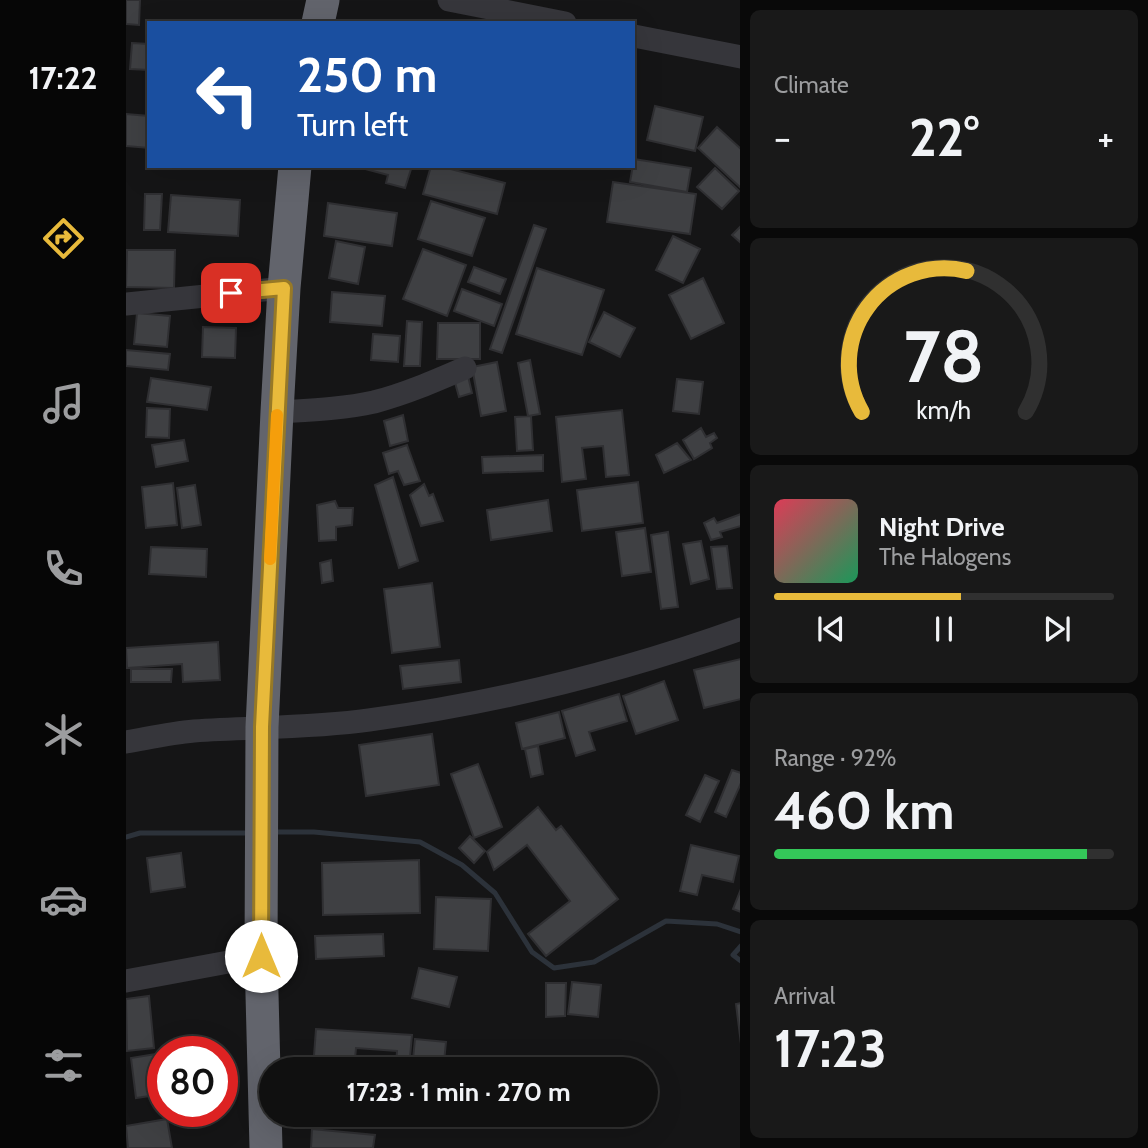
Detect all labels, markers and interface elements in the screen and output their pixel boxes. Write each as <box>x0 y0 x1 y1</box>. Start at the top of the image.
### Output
text: 250 m <box>297 45 437 104</box>
icon: left <box>182 49 273 140</box>
text: 17:22 <box>28 58 98 97</box>
text: Climate <box>774 71 849 99</box>
text: Turn left <box>297 105 408 144</box>
text: 22° <box>909 106 979 169</box>
text: − <box>774 114 791 161</box>
text: + <box>1097 114 1114 161</box>
icon: directions <box>39 214 88 263</box>
pin <box>201 263 261 323</box>
icon: arrive <box>212 274 250 312</box>
text: 78 <box>903 313 985 401</box>
icon: music <box>39 379 88 428</box>
text: km/h <box>917 395 971 425</box>
text: Night Drive <box>879 511 1005 543</box>
text: The Halogens <box>879 543 1011 571</box>
icon: phone <box>39 544 88 593</box>
icon: previous <box>812 610 850 648</box>
icon: pause <box>925 610 963 648</box>
icon: next <box>1038 610 1076 648</box>
icon: climate <box>39 710 88 759</box>
text: Range · 92% <box>774 744 897 772</box>
text: 460 km <box>774 779 954 842</box>
icon: car <box>39 875 88 924</box>
position arrow <box>224 919 298 993</box>
text: Arrival <box>774 982 835 1010</box>
text: 17:23 <box>774 1017 887 1080</box>
speed limit sign: 80 <box>147 1036 238 1127</box>
icon: filters <box>39 1041 88 1090</box>
text: 17:23 · 1 min · 270 m <box>346 1076 571 1108</box>

